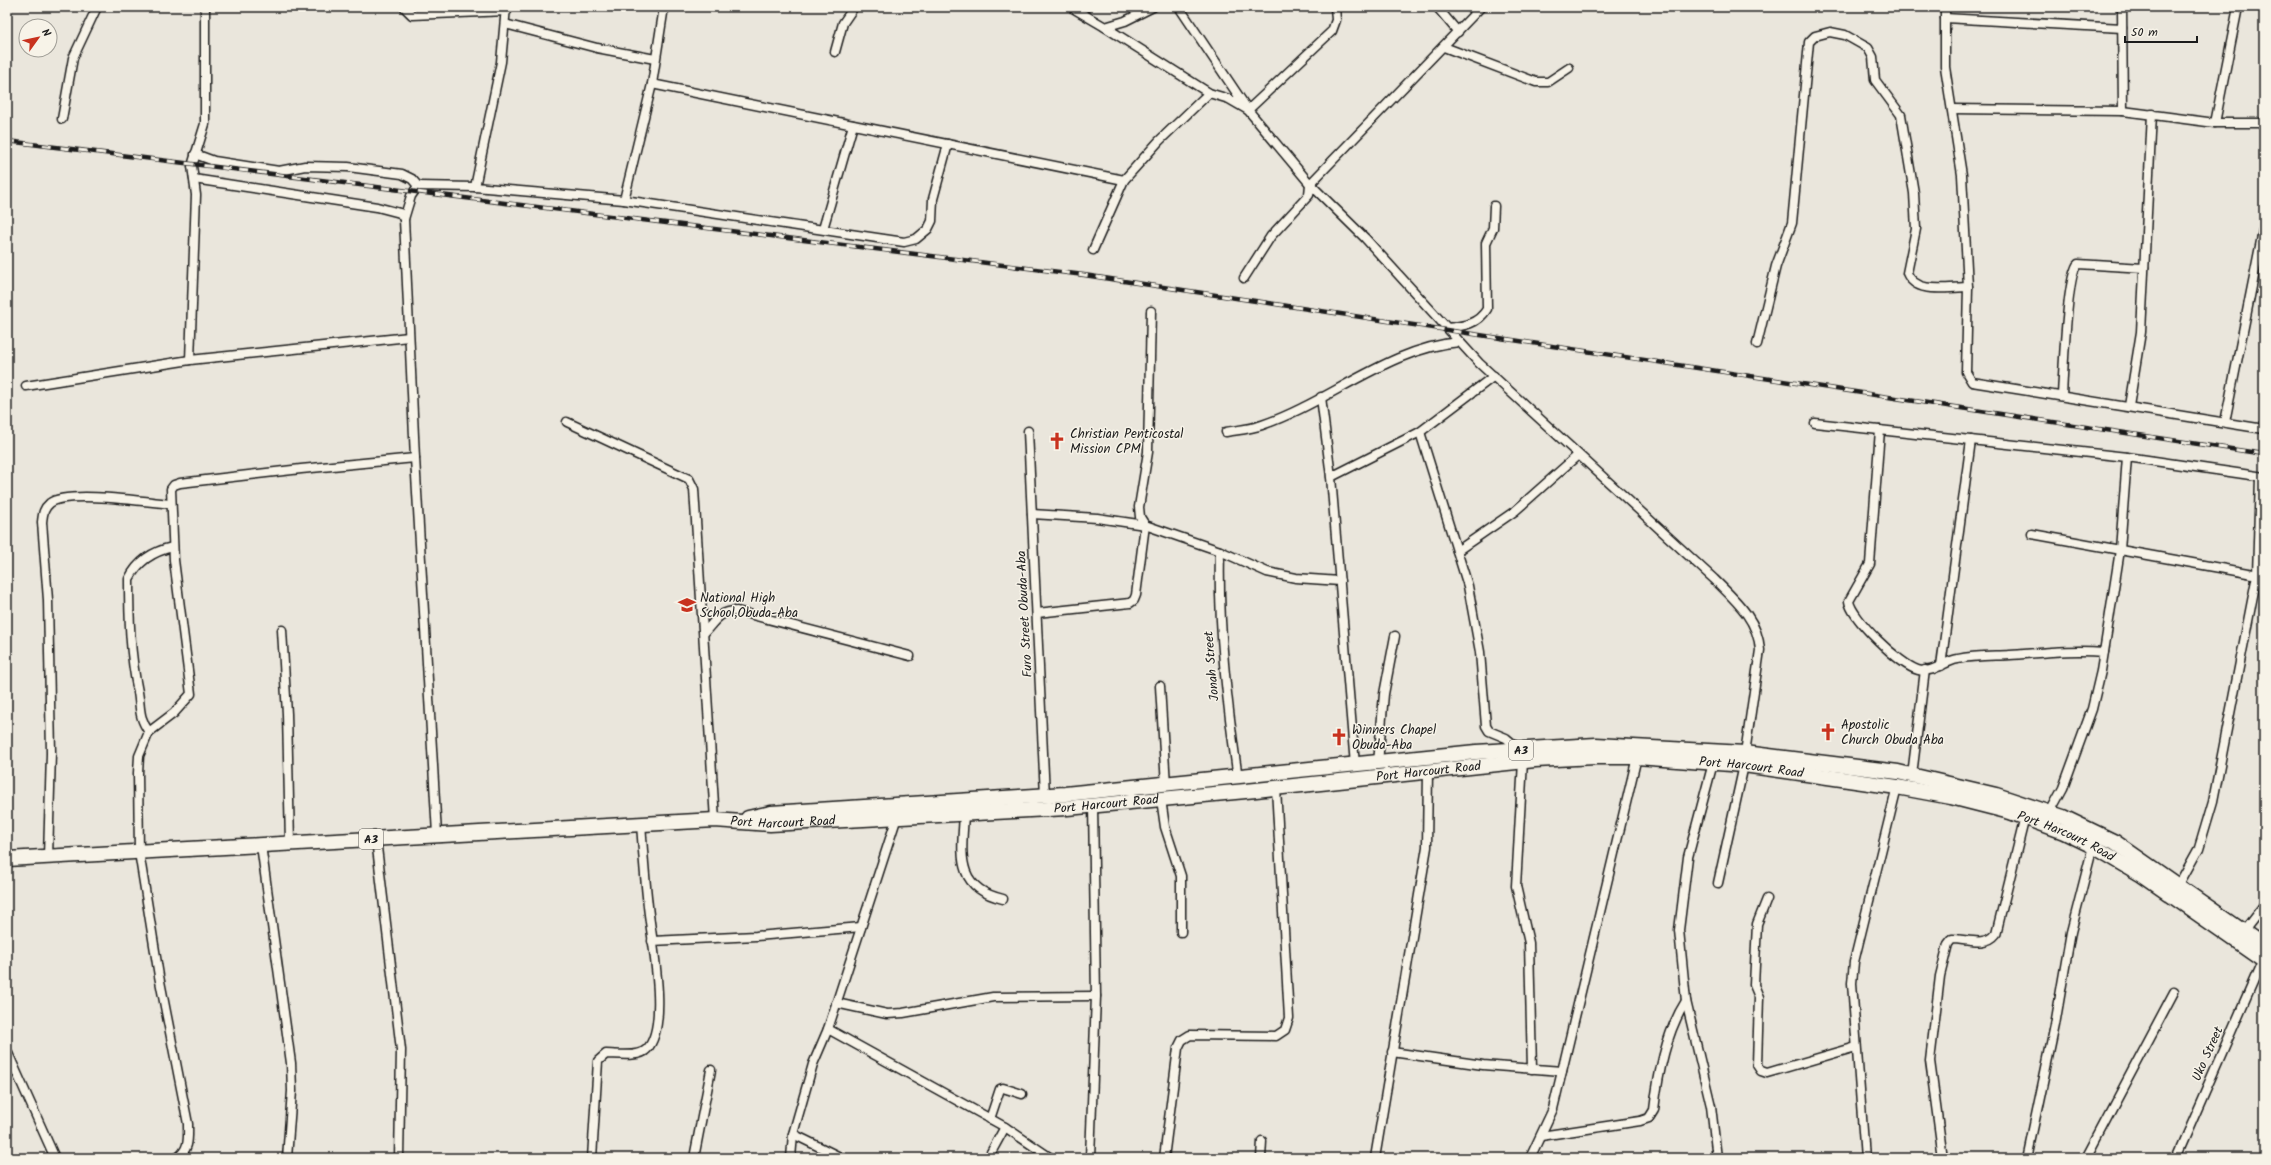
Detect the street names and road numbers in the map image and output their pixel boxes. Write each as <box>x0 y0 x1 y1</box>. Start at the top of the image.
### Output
street label: Furo Street Obuda-Aba <box>1011 550 1039 678</box>
street label: Jonah Street <box>1198 629 1226 702</box>
road number: A3 <box>1509 740 1533 760</box>
street label: Port Harcourt Road <box>1698 751 1806 784</box>
street label: Port Harcourt Road <box>1375 755 1482 788</box>
street label: Port Harcourt Road <box>1053 789 1160 819</box>
street label: Port Harcourt Road <box>2014 805 2119 868</box>
street label: Port Harcourt Road <box>729 810 836 835</box>
road number: A3 <box>359 829 383 849</box>
street label: Uko Street <box>2187 1022 2230 1085</box>

